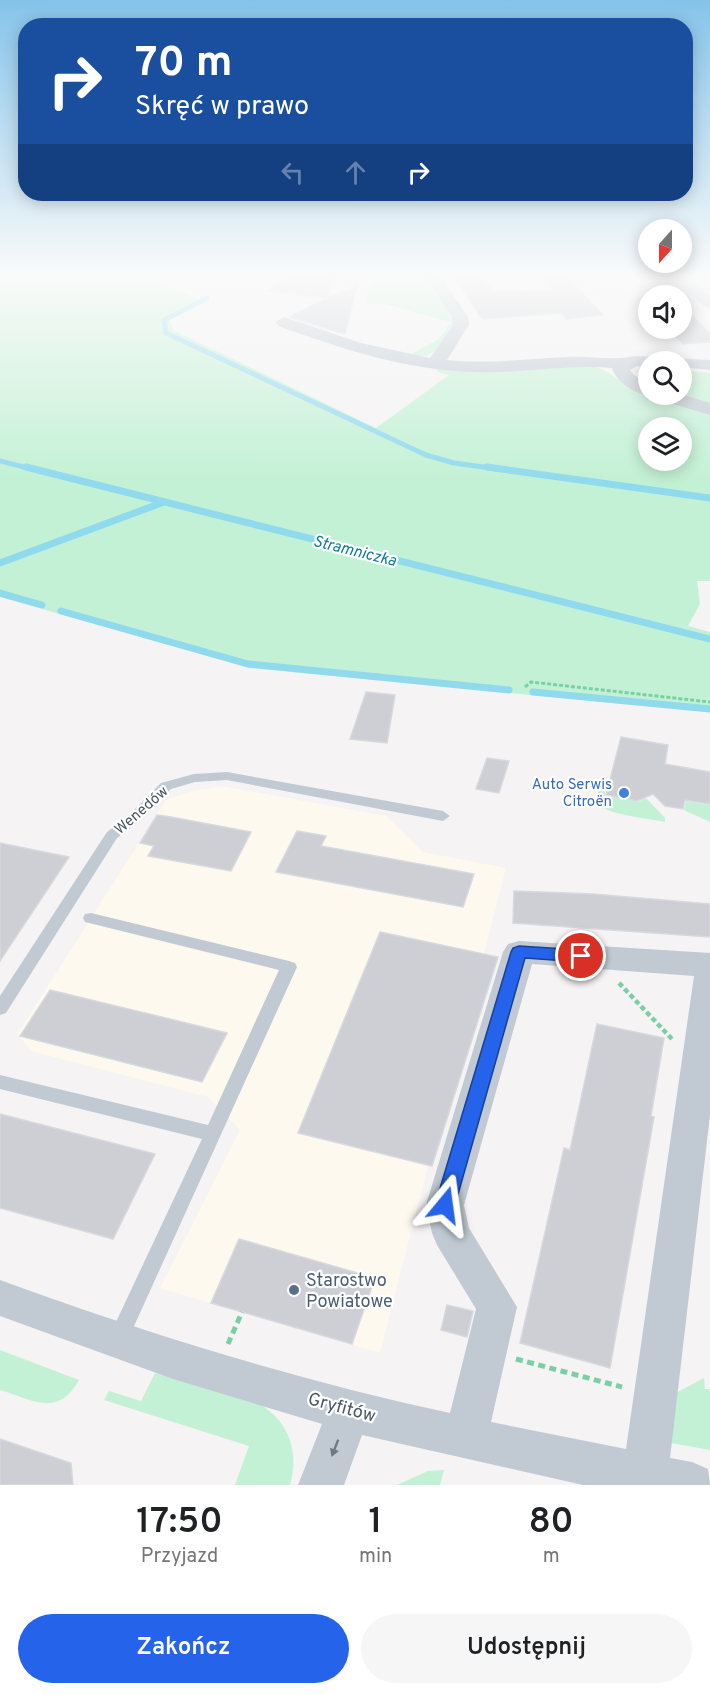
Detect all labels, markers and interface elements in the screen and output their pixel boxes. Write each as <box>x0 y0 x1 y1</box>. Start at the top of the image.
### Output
text: 70 m <box>135 38 233 91</box>
icon: right <box>36 42 114 120</box>
text: Skręć w prawo <box>135 90 309 124</box>
icon: left <box>276 156 309 189</box>
icon: ahead <box>339 156 372 189</box>
icon: right <box>402 156 435 189</box>
north arrow <box>638 219 692 273</box>
map controls <box>638 219 692 471</box>
button: sound <box>638 285 692 339</box>
button: search <box>638 351 692 405</box>
button: layers <box>638 417 692 471</box>
water label: Stramniczka <box>311 532 399 572</box>
place label: Auto Serwis Citroën <box>532 776 612 812</box>
street label: Wenedów <box>111 782 173 840</box>
marker: Auto Serwis Citroën <box>617 786 631 800</box>
pin <box>555 930 606 981</box>
icon: arrive <box>564 939 597 972</box>
position arrow <box>413 1173 477 1237</box>
place label: Starostwo Powiatowe <box>306 1270 393 1314</box>
marker: Starostwo Powiatowe <box>287 1283 301 1297</box>
street label: Gryfitów <box>305 1388 378 1429</box>
one-way arrow <box>330 1439 340 1457</box>
text: 17:50 <box>136 1500 223 1546</box>
text: 1 <box>369 1500 383 1546</box>
text: 80 <box>528 1500 574 1546</box>
text: Przyjazd <box>141 1544 218 1570</box>
text: min <box>359 1544 392 1570</box>
text: m <box>543 1544 560 1570</box>
button: Zakończ <box>18 1614 349 1683</box>
button: Udostępnij <box>361 1614 692 1683</box>

